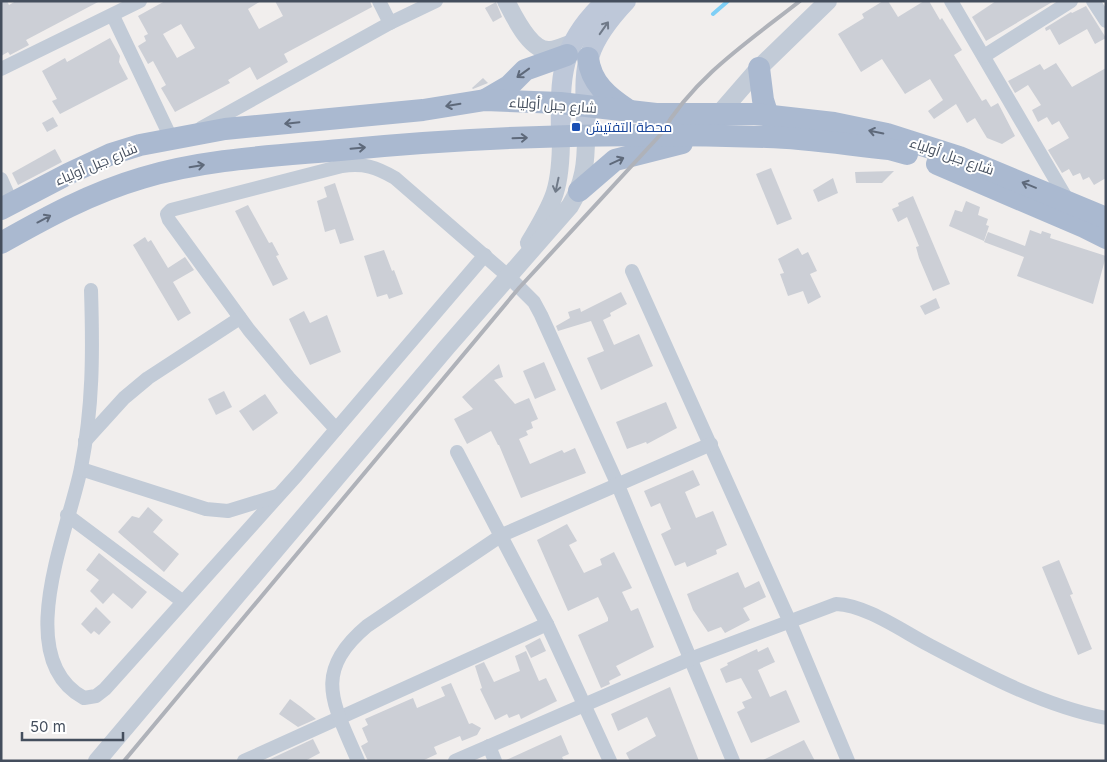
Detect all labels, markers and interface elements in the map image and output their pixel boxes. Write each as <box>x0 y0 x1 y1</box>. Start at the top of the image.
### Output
one-way arrow <box>599 21 609 35</box>
one-way arrow <box>516 68 530 78</box>
street label: شارع جبل أولياء <box>509 93 597 117</box>
one-way arrow <box>445 100 461 110</box>
one-way arrow <box>284 118 300 128</box>
place label: محطة التفتيش <box>586 118 672 135</box>
marker: محطة التفتيش <box>570 121 582 133</box>
one-way arrow <box>868 126 884 136</box>
one-way arrow <box>512 133 528 143</box>
street label: شارع جبل أولياء <box>908 133 996 179</box>
street label: شارع جبل أولياء <box>52 139 140 189</box>
one-way arrow <box>350 143 366 153</box>
one-way arrow <box>609 156 624 166</box>
one-way arrow <box>188 161 204 171</box>
one-way arrow <box>552 177 562 193</box>
one-way arrow <box>1022 180 1037 189</box>
one-way arrow <box>36 214 51 223</box>
scale bar <box>22 710 124 742</box>
text: 50 m <box>30 717 66 736</box>

